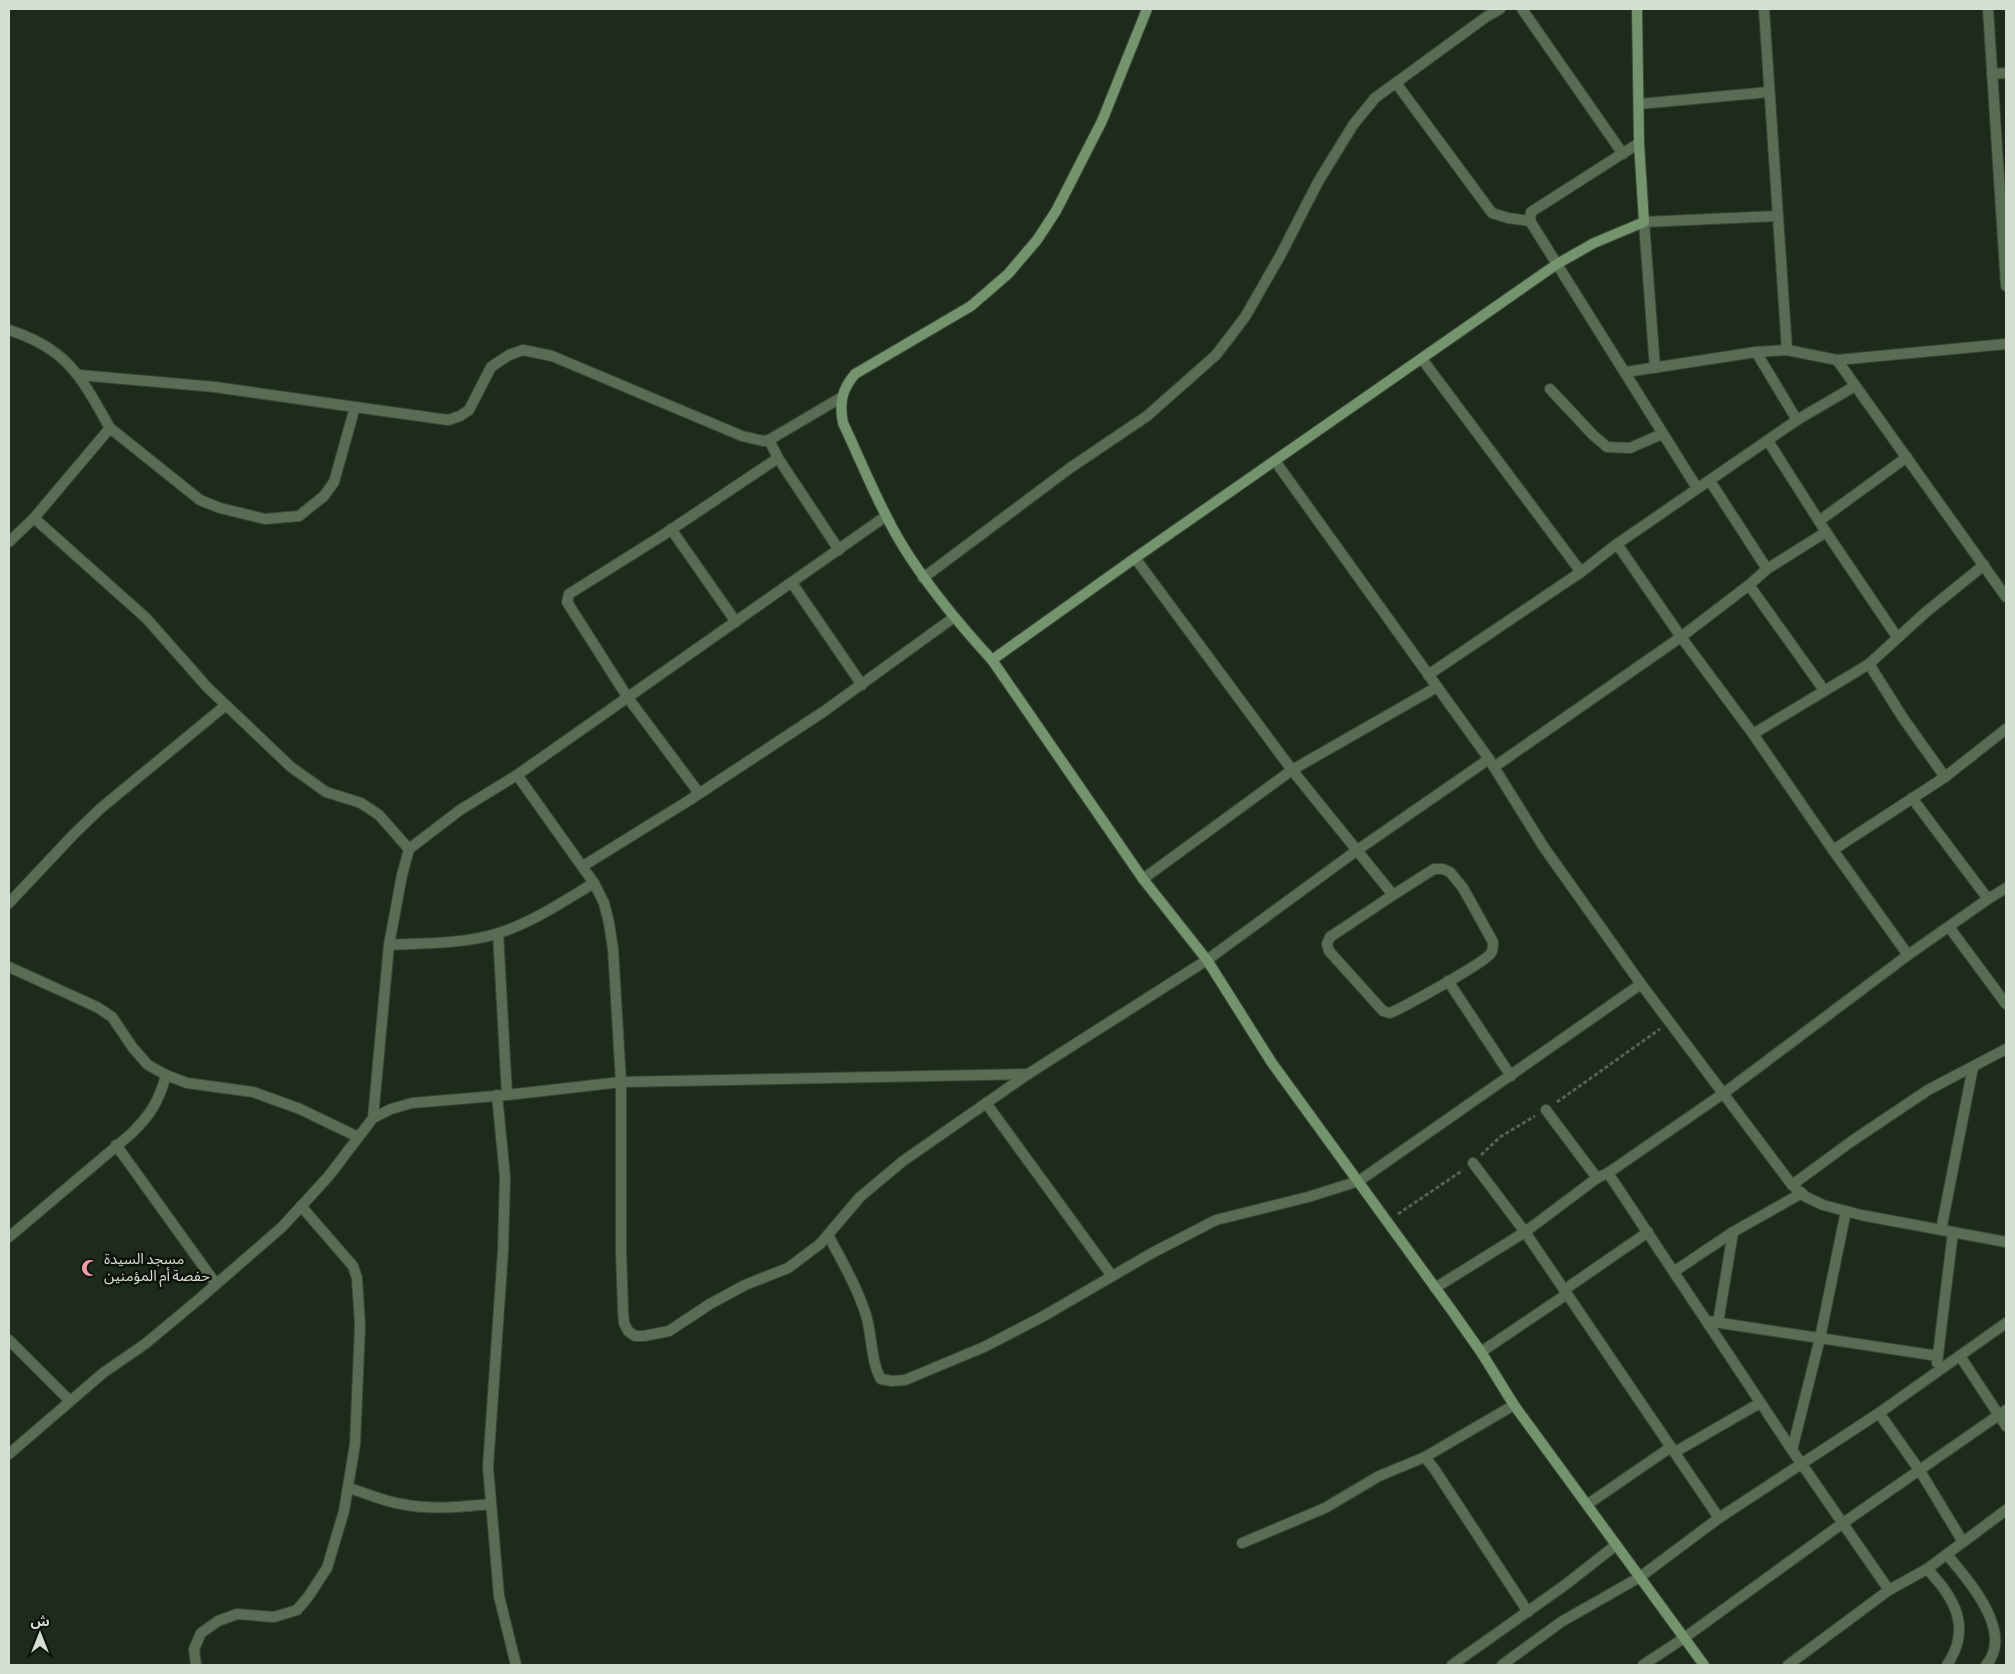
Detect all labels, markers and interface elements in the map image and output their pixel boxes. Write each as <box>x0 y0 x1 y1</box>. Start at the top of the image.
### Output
place label: مسجد السيدة حفصة أم المؤمنين <box>104 1250 210 1287</box>
mosque icon: مسجد السيدة حفصة أم المؤمنين <box>80 1258 100 1278</box>
north arrow <box>15 1609 65 1659</box>
text: ش <box>30 1613 50 1630</box>

